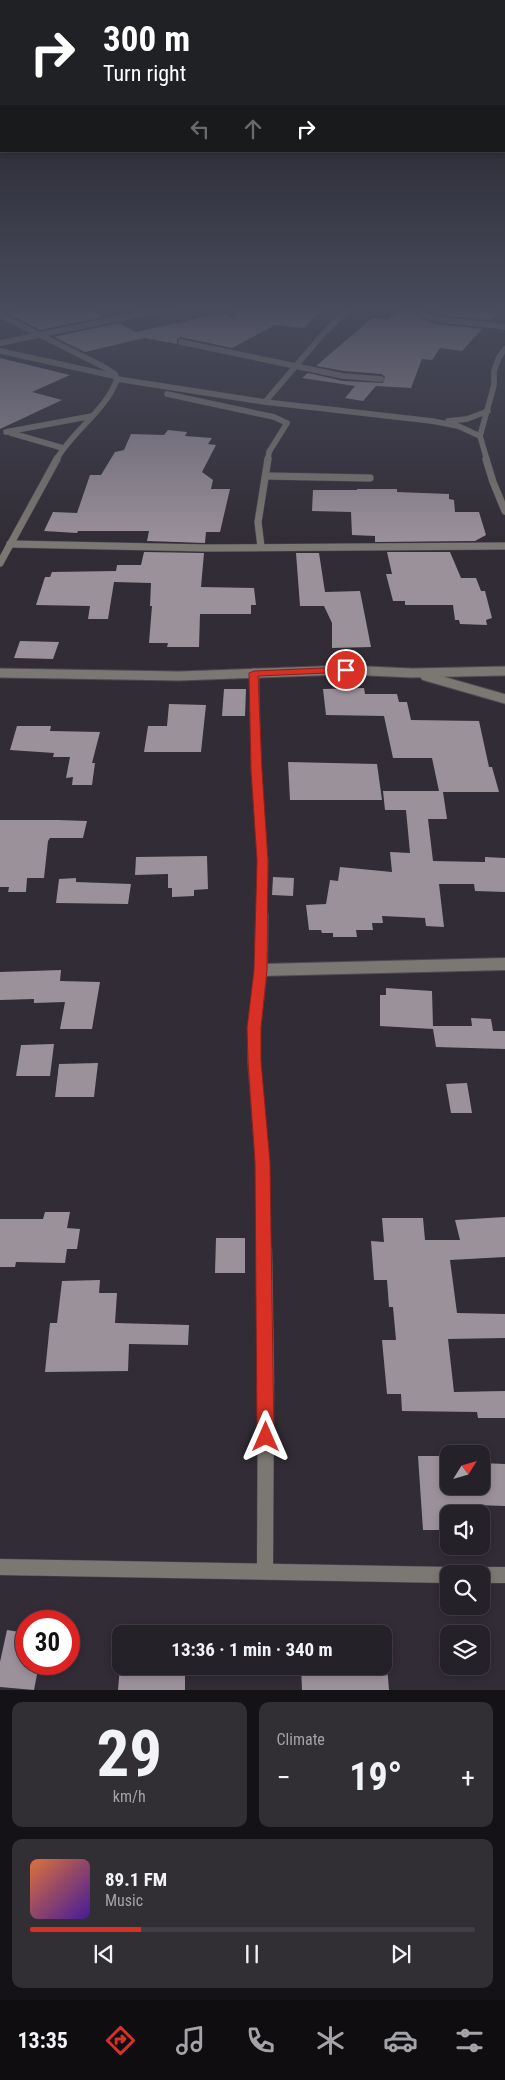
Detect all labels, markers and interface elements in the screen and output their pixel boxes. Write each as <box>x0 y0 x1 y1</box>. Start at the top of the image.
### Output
text: 300 m <box>103 19 190 60</box>
icon: right <box>20 20 85 85</box>
text: Turn right <box>103 61 186 86</box>
icon: left <box>186 115 214 143</box>
icon: ahead <box>239 115 267 143</box>
icon: right <box>292 115 320 143</box>
pin <box>325 649 367 691</box>
icon: arrive <box>332 656 360 684</box>
position arrow <box>239 1410 291 1462</box>
north arrow <box>440 1445 490 1495</box>
map controls <box>440 1445 490 1675</box>
button: sound <box>440 1505 490 1555</box>
button: search <box>440 1565 490 1615</box>
speed limit sign: 30 <box>15 1610 80 1675</box>
button: layers <box>440 1625 490 1675</box>
text: 13:36 · 1 min · 340 m <box>171 1638 333 1661</box>
text: 29 <box>96 1716 162 1792</box>
text: Climate <box>277 1730 325 1749</box>
text: 19° <box>349 1755 402 1799</box>
text: − <box>277 1761 291 1794</box>
text: + <box>461 1761 475 1794</box>
text: km/h <box>113 1787 146 1806</box>
text: 89.1 FM <box>105 1868 167 1891</box>
text: Music <box>105 1891 143 1910</box>
icon: previous <box>90 1940 118 1968</box>
icon: pause <box>238 1940 266 1968</box>
icon: next <box>387 1940 415 1968</box>
icon: directions <box>103 2023 138 2058</box>
icon: music <box>173 2023 208 2058</box>
icon: phone <box>243 2023 278 2058</box>
icon: climate <box>313 2023 348 2058</box>
icon: car <box>383 2023 418 2058</box>
icon: filters <box>452 2023 487 2058</box>
text: 13:35 <box>17 2028 68 2053</box>

